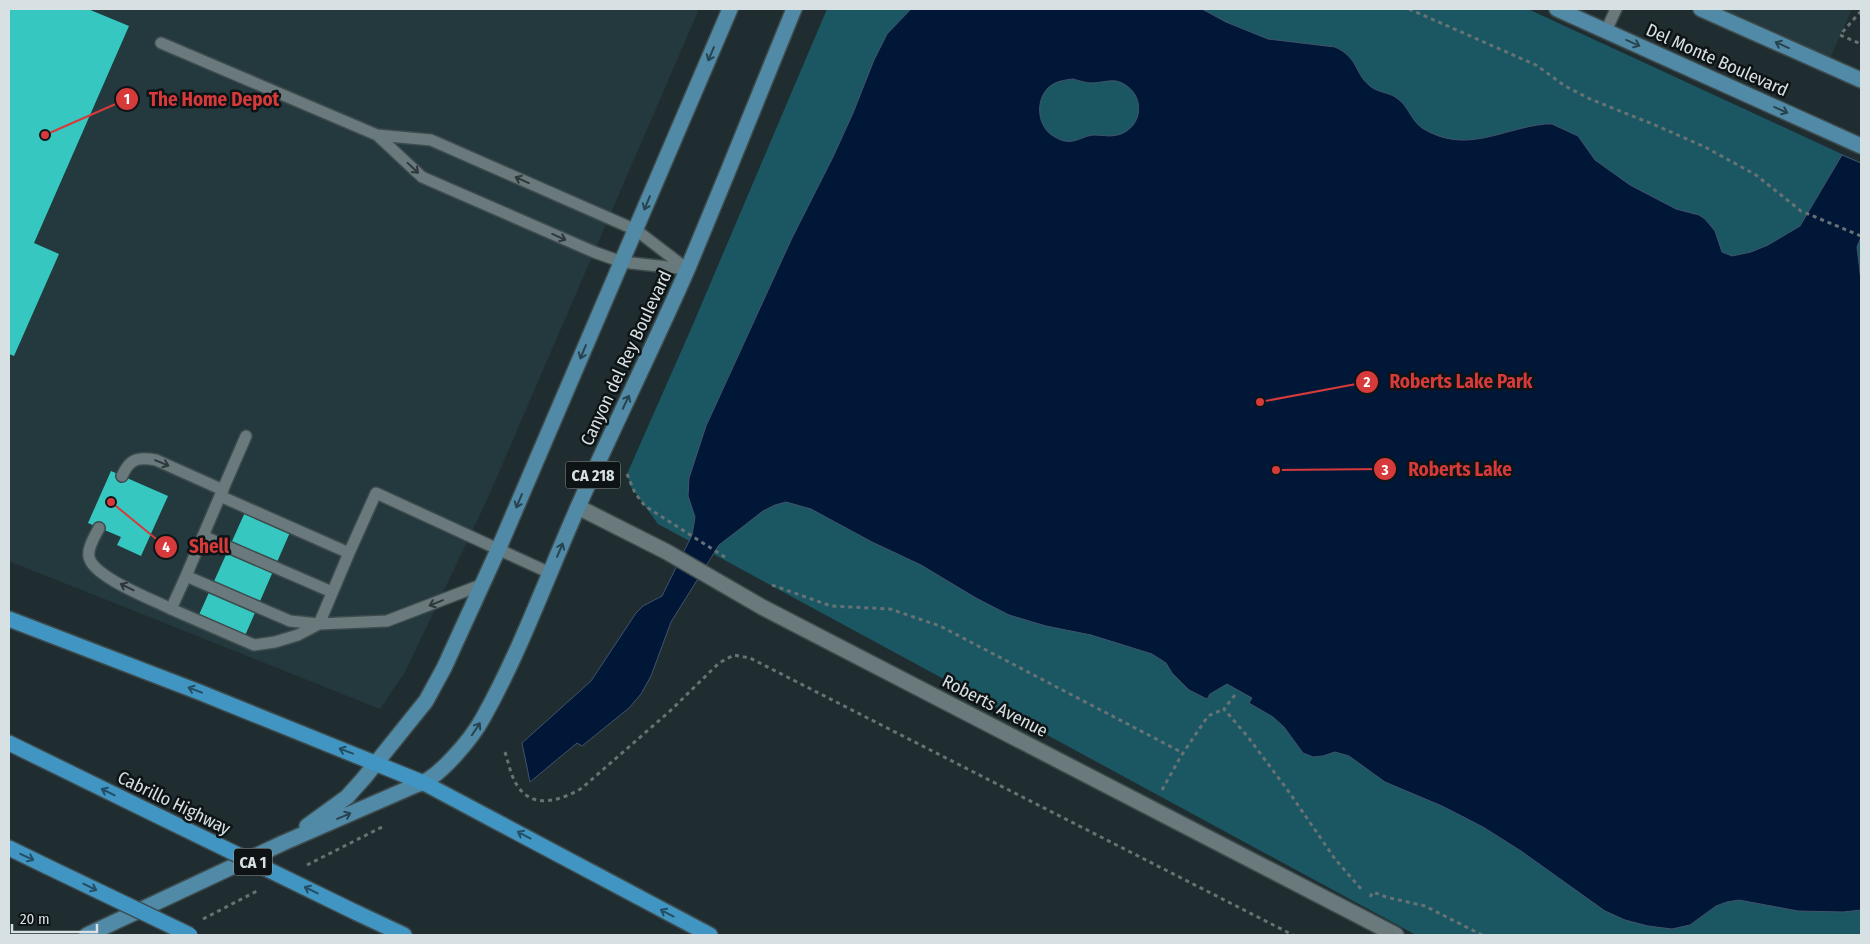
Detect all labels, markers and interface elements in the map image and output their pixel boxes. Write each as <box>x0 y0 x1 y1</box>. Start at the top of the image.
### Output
street label: Del Monte Boulevard <box>1643 19 1791 101</box>
one-way arrow <box>1625 39 1640 48</box>
one-way arrow <box>1775 39 1790 49</box>
one-way arrow <box>706 46 716 61</box>
callout: The Home Depot <box>114 82 290 116</box>
text: The Home Depot <box>149 88 280 111</box>
text: 1 <box>124 90 130 108</box>
one-way arrow <box>1773 106 1788 116</box>
one-way arrow <box>406 162 419 174</box>
one-way arrow <box>515 175 530 185</box>
one-way arrow <box>642 195 652 210</box>
one-way arrow <box>551 232 566 242</box>
street label: Canyon del Rey Boulevard <box>576 267 676 449</box>
one-way arrow <box>578 344 588 359</box>
callout: Roberts Lake Park <box>1355 365 1543 399</box>
text: Roberts Lake Park <box>1389 370 1533 393</box>
text: 2 <box>1363 373 1371 391</box>
one-way arrow <box>622 395 632 410</box>
callout: Roberts Lake <box>1373 452 1521 486</box>
text: Roberts Lake <box>1408 458 1512 481</box>
one-way arrow <box>154 459 169 468</box>
text: 3 <box>1380 461 1389 479</box>
road number: CA 218 <box>566 462 620 488</box>
one-way arrow <box>513 493 523 508</box>
callout: Shell <box>154 530 239 564</box>
text: Shell <box>189 535 230 558</box>
text: 4 <box>162 538 170 556</box>
one-way arrow <box>556 543 565 558</box>
one-way arrow <box>120 582 135 591</box>
one-way arrow <box>429 598 444 608</box>
street label: Roberts Avenue <box>938 670 1052 742</box>
one-way arrow <box>188 685 203 695</box>
one-way arrow <box>471 722 481 736</box>
one-way arrow <box>339 746 354 755</box>
street label: Cabrillo Highway <box>114 766 234 840</box>
one-way arrow <box>101 786 116 796</box>
one-way arrow <box>336 811 351 821</box>
one-way arrow <box>517 830 532 840</box>
road number: CA 1 <box>234 849 272 876</box>
one-way arrow <box>19 853 34 862</box>
one-way arrow <box>82 883 97 892</box>
one-way arrow <box>304 885 319 894</box>
scale bar <box>12 902 98 934</box>
one-way arrow <box>661 907 675 917</box>
text: 20 m <box>20 910 50 928</box>

